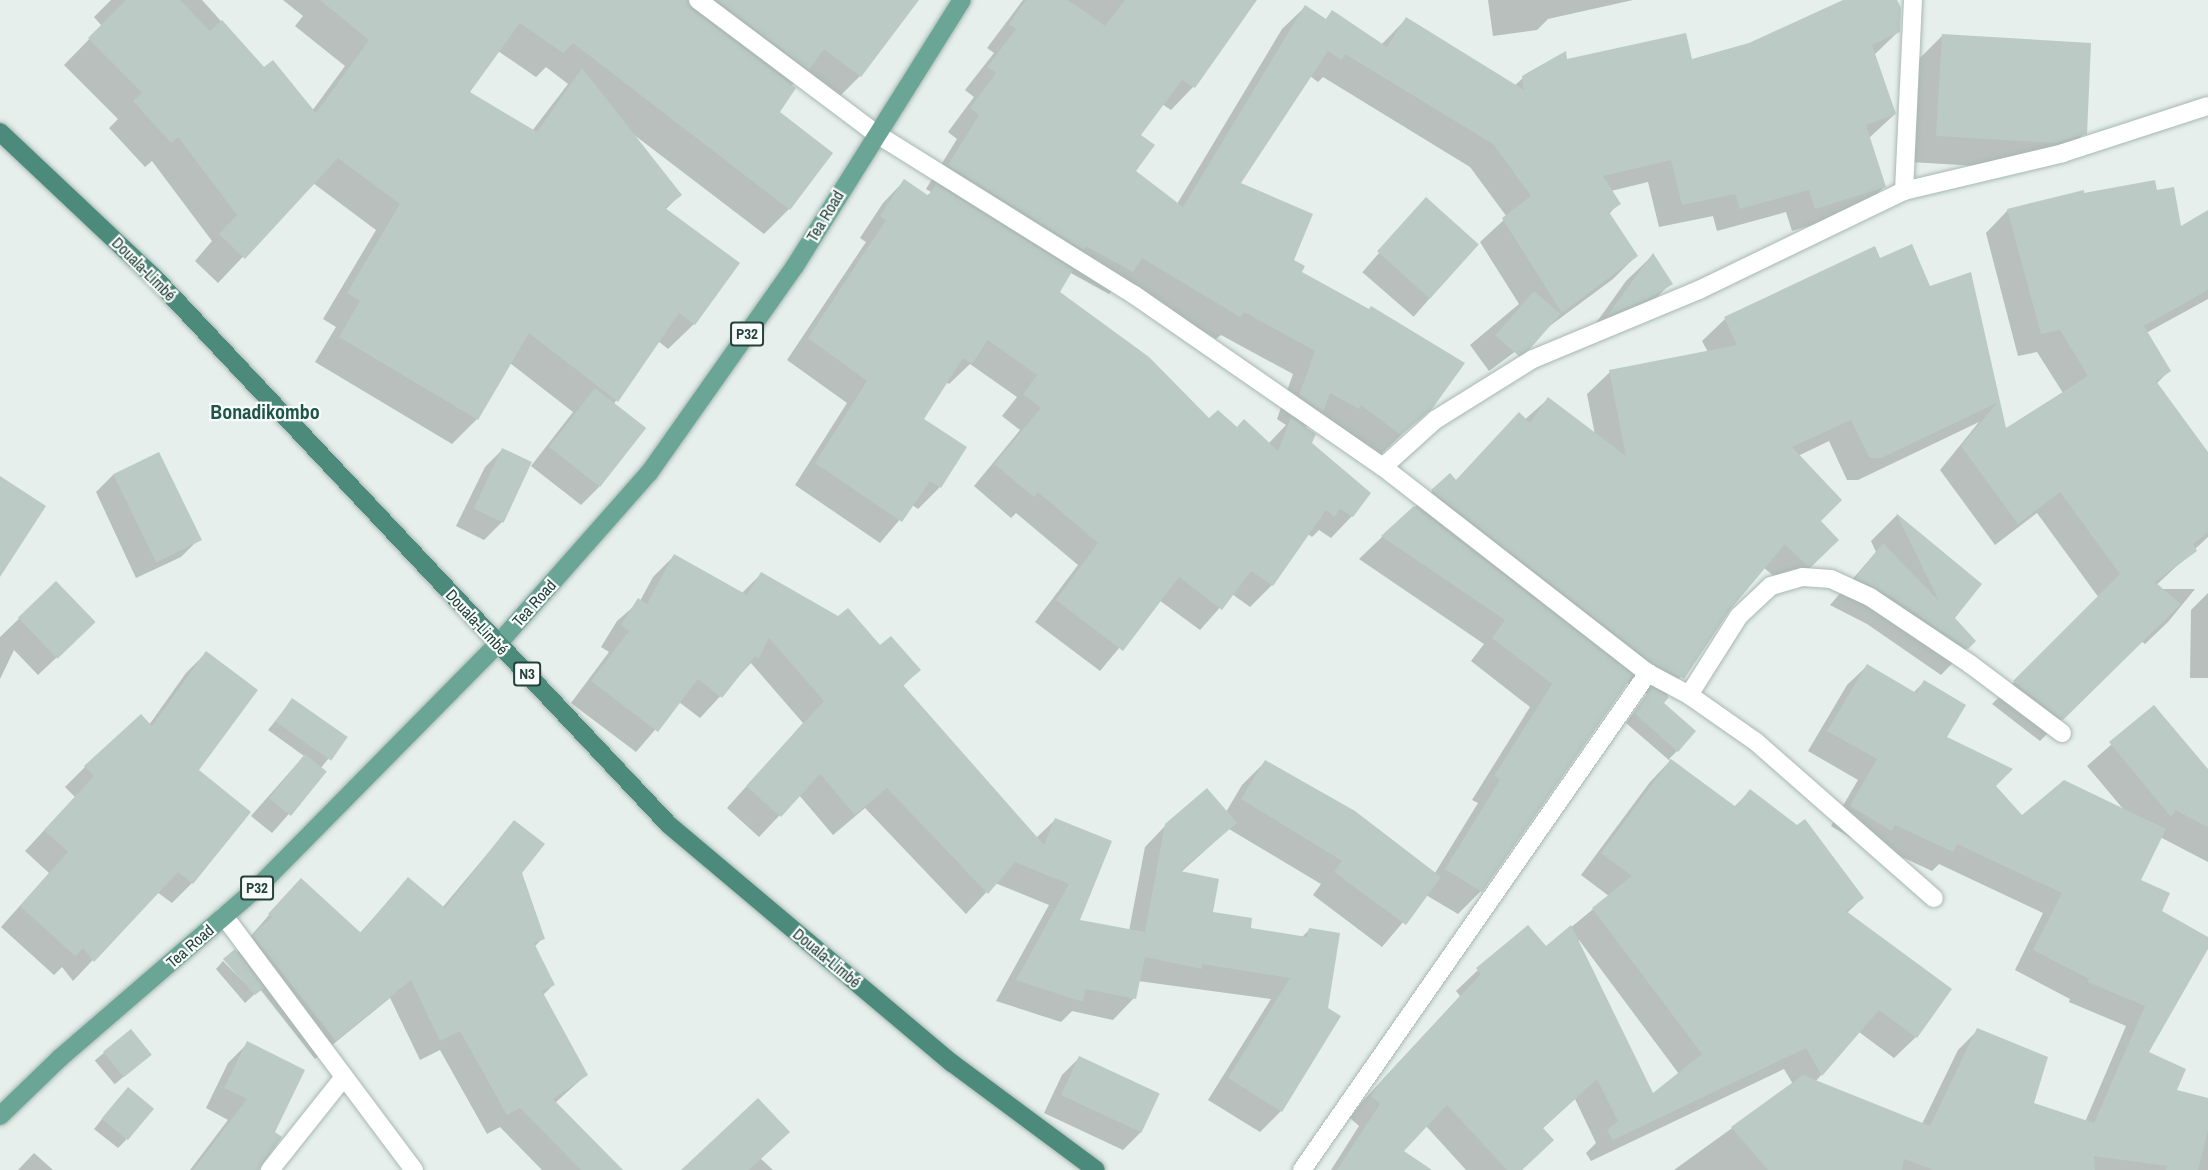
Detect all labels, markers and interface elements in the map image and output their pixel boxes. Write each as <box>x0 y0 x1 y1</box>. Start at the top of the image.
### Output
street label: Tea Road <box>802 187 848 245</box>
street label: Douala-Limbé <box>108 233 180 305</box>
road number: P32 <box>729 322 765 346</box>
district label: Bonadikombo <box>210 399 320 423</box>
street label: Tea Road <box>508 576 560 630</box>
street label: Douala-Limbé <box>442 585 512 659</box>
road number: N3 <box>512 662 542 686</box>
road number: P32 <box>239 876 275 900</box>
street label: Tea Road <box>163 920 217 972</box>
street label: Douala-Limbé <box>789 924 865 992</box>

